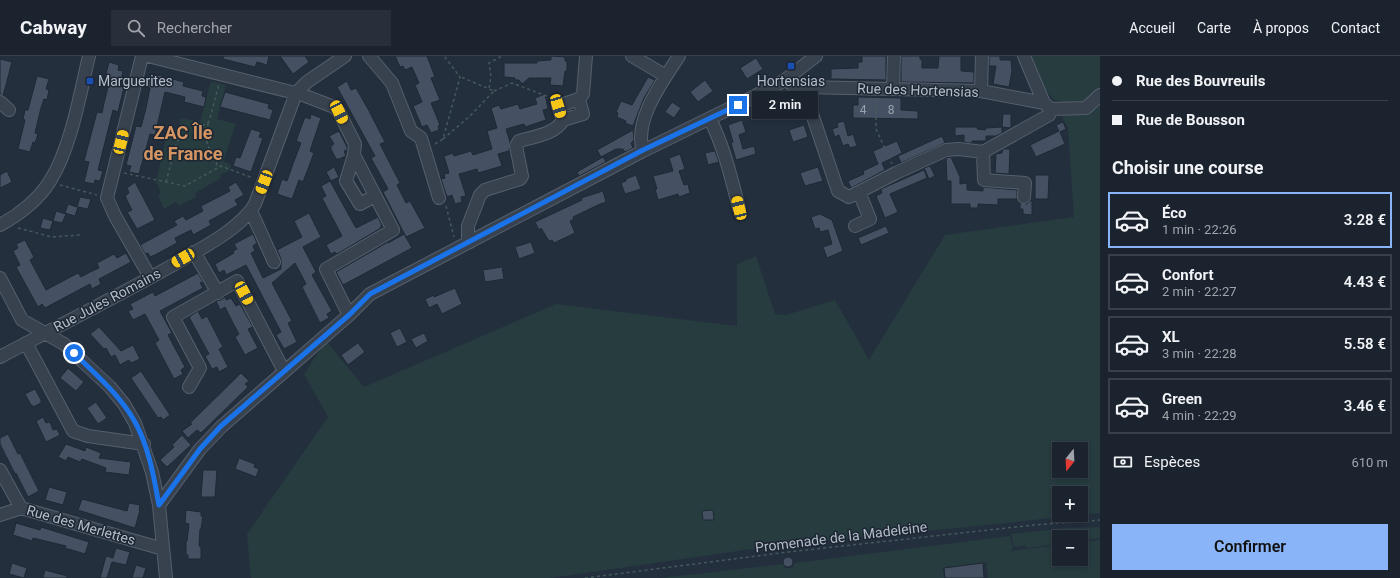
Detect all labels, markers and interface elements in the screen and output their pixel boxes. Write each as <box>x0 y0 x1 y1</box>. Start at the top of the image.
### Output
search box <box>111 10 391 46</box>
text: Cabway <box>20 16 87 39</box>
icon: search <box>125 17 147 39</box>
text: Rechercher <box>157 19 232 37</box>
text: Accueil <box>1129 20 1175 36</box>
text: Carte <box>1197 20 1231 36</box>
text: À propos <box>1253 20 1309 36</box>
text: Contact <box>1331 20 1380 36</box>
marker: Hortensias <box>786 61 796 71</box>
text: Rue des Bouvreuils <box>1136 72 1265 90</box>
place label: Marguerites <box>98 73 173 89</box>
place label: Hortensias <box>757 73 825 89</box>
marker: Marguerites <box>85 76 95 86</box>
street label: Rue des Hortensias <box>857 80 979 100</box>
callout: 2 min <box>752 91 818 119</box>
car <box>549 93 567 119</box>
route end <box>729 96 747 114</box>
text: 2 min <box>769 97 801 112</box>
car <box>328 99 350 125</box>
house number: 4 <box>860 103 867 117</box>
house number: 8 <box>888 103 895 117</box>
text: Rue de Bousson <box>1136 111 1245 129</box>
district label: ZAC Île de France <box>143 122 223 164</box>
car <box>112 129 130 155</box>
text: Choisir une course <box>1112 157 1263 178</box>
car <box>254 169 274 195</box>
car <box>730 195 748 221</box>
icon: car <box>1114 202 1150 238</box>
text: Éco <box>1162 204 1187 222</box>
text: 3.28 € <box>1344 211 1386 229</box>
text: 1 min · 22:26 <box>1162 222 1237 237</box>
car <box>170 247 196 269</box>
icon: car <box>1114 264 1150 300</box>
street label: Rue Jules Romains <box>51 265 163 335</box>
text: Confort <box>1162 266 1213 284</box>
text: 4.43 € <box>1344 273 1386 291</box>
car <box>233 280 255 306</box>
text: 2 min · 22:27 <box>1162 284 1237 299</box>
icon: car <box>1114 326 1150 362</box>
text: XL <box>1162 328 1180 346</box>
text: 5.58 € <box>1344 335 1386 353</box>
route start <box>65 344 83 362</box>
text: 3 min · 22:28 <box>1162 346 1237 361</box>
icon: car <box>1114 388 1150 424</box>
text: Green <box>1162 390 1202 408</box>
text: 3.46 € <box>1344 397 1386 415</box>
text: 4 min · 22:29 <box>1162 408 1237 423</box>
north arrow <box>1052 442 1088 478</box>
map controls <box>1052 442 1088 566</box>
icon: cash <box>1112 451 1134 473</box>
text: Espèces <box>1144 453 1200 471</box>
text: 610 m <box>1351 455 1388 470</box>
button: + <box>1052 486 1088 522</box>
street label: Rue des Merlettes <box>25 502 137 548</box>
street label: Promenade de la Madeleine <box>754 519 928 555</box>
button: Confirmer <box>1112 524 1388 570</box>
button: − <box>1052 530 1088 566</box>

